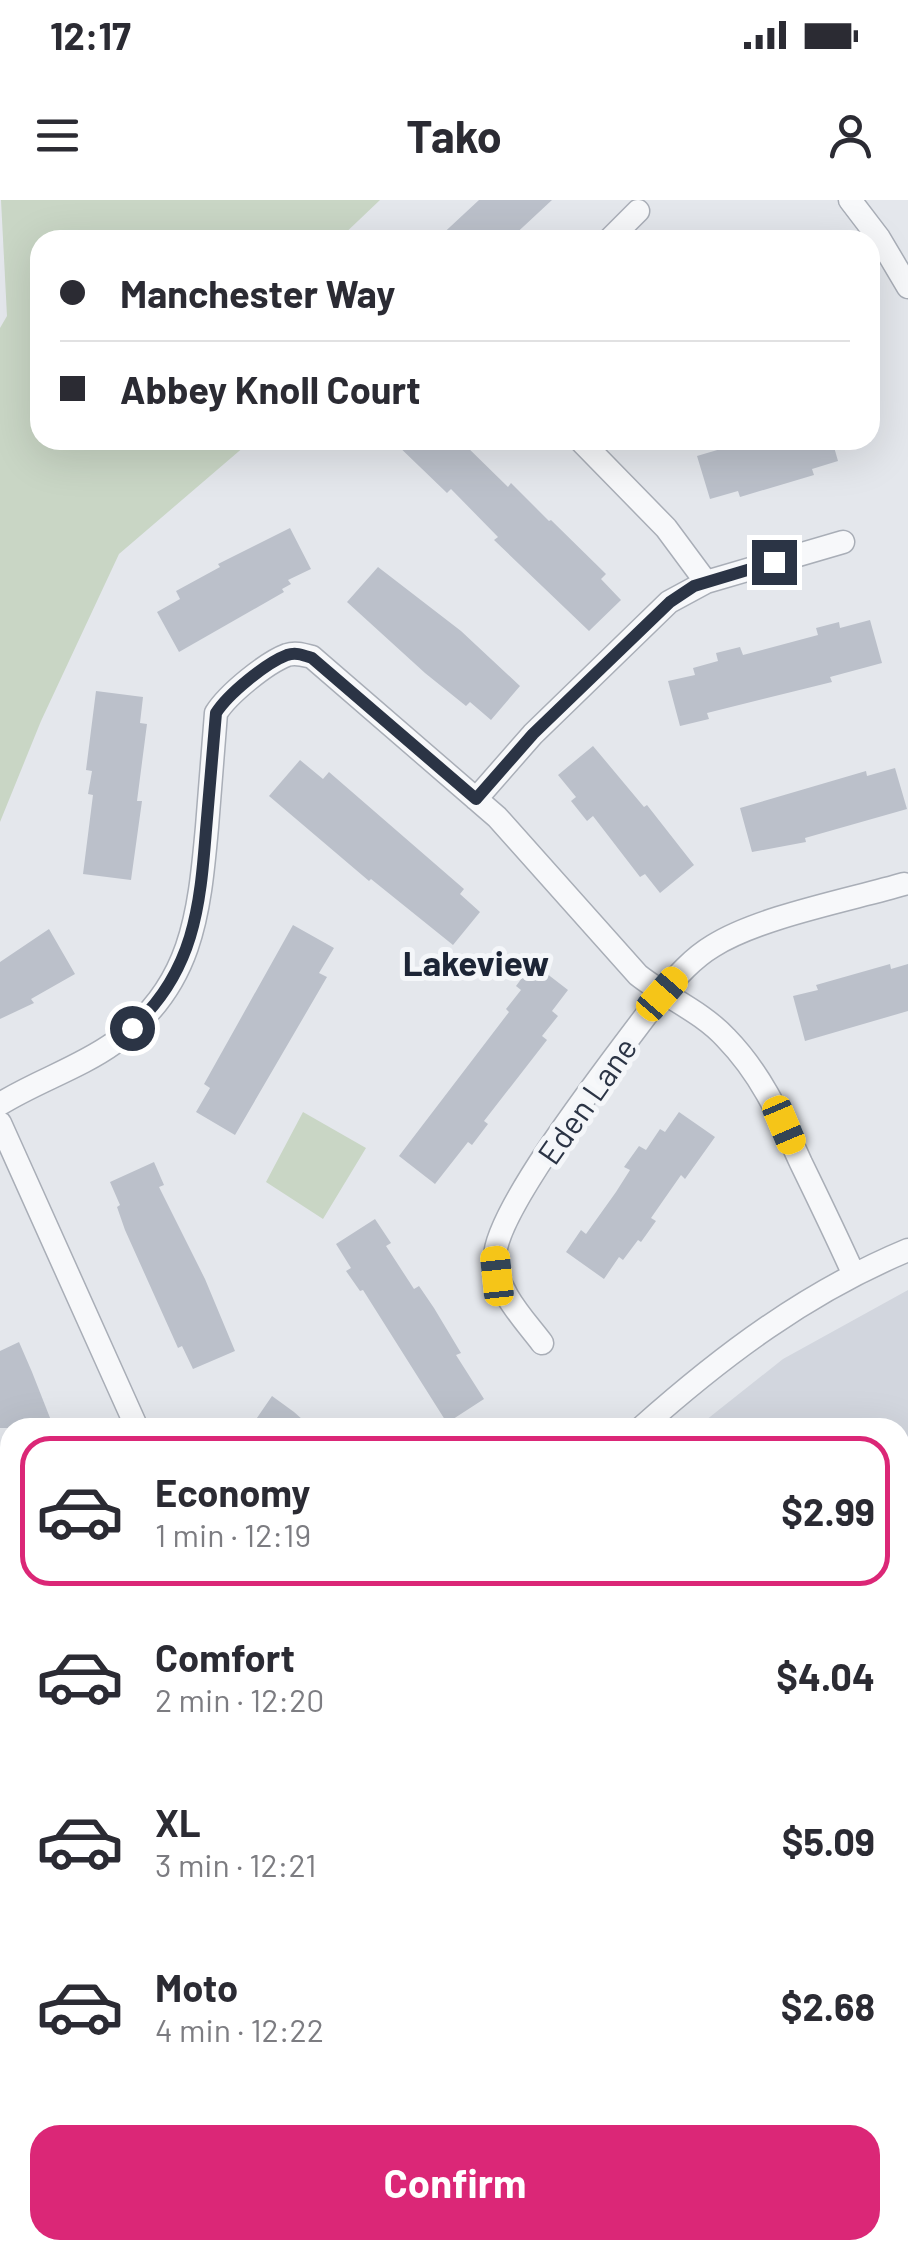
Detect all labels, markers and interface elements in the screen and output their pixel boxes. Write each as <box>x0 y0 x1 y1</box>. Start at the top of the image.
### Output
text: 12:17 <box>50 12 131 58</box>
icon: menu <box>30 108 85 163</box>
text: Tako <box>406 108 502 162</box>
icon: person <box>823 108 878 163</box>
text: Manchester Way <box>120 270 395 316</box>
text: Abbey Knoll Court <box>120 366 421 412</box>
route end <box>752 540 797 585</box>
district label: Lakeview <box>403 941 549 983</box>
car <box>631 962 693 1026</box>
route start <box>110 1006 155 1051</box>
street label: Eden Lane <box>529 1029 643 1171</box>
car <box>758 1092 810 1158</box>
car <box>479 1245 515 1307</box>
icon: car <box>35 1466 125 1556</box>
text: Economy <box>155 1469 310 1515</box>
text: $2.99 <box>781 1488 875 1534</box>
text: 1 min · 12:19 <box>155 1515 311 1553</box>
icon: car <box>35 1631 125 1721</box>
text: Comfort <box>155 1634 295 1680</box>
text: $4.04 <box>776 1653 875 1699</box>
text: 2 min · 12:20 <box>155 1680 324 1718</box>
icon: car <box>35 1796 125 1886</box>
text: XL <box>155 1799 201 1845</box>
text: $5.09 <box>782 1818 875 1864</box>
text: 3 min · 12:21 <box>155 1845 316 1883</box>
icon: car <box>35 1961 125 2051</box>
text: Moto <box>155 1964 238 2010</box>
text: $2.68 <box>781 1983 875 2029</box>
text: 4 min · 12:22 <box>155 2010 324 2048</box>
button: Confirm <box>30 2125 880 2240</box>

